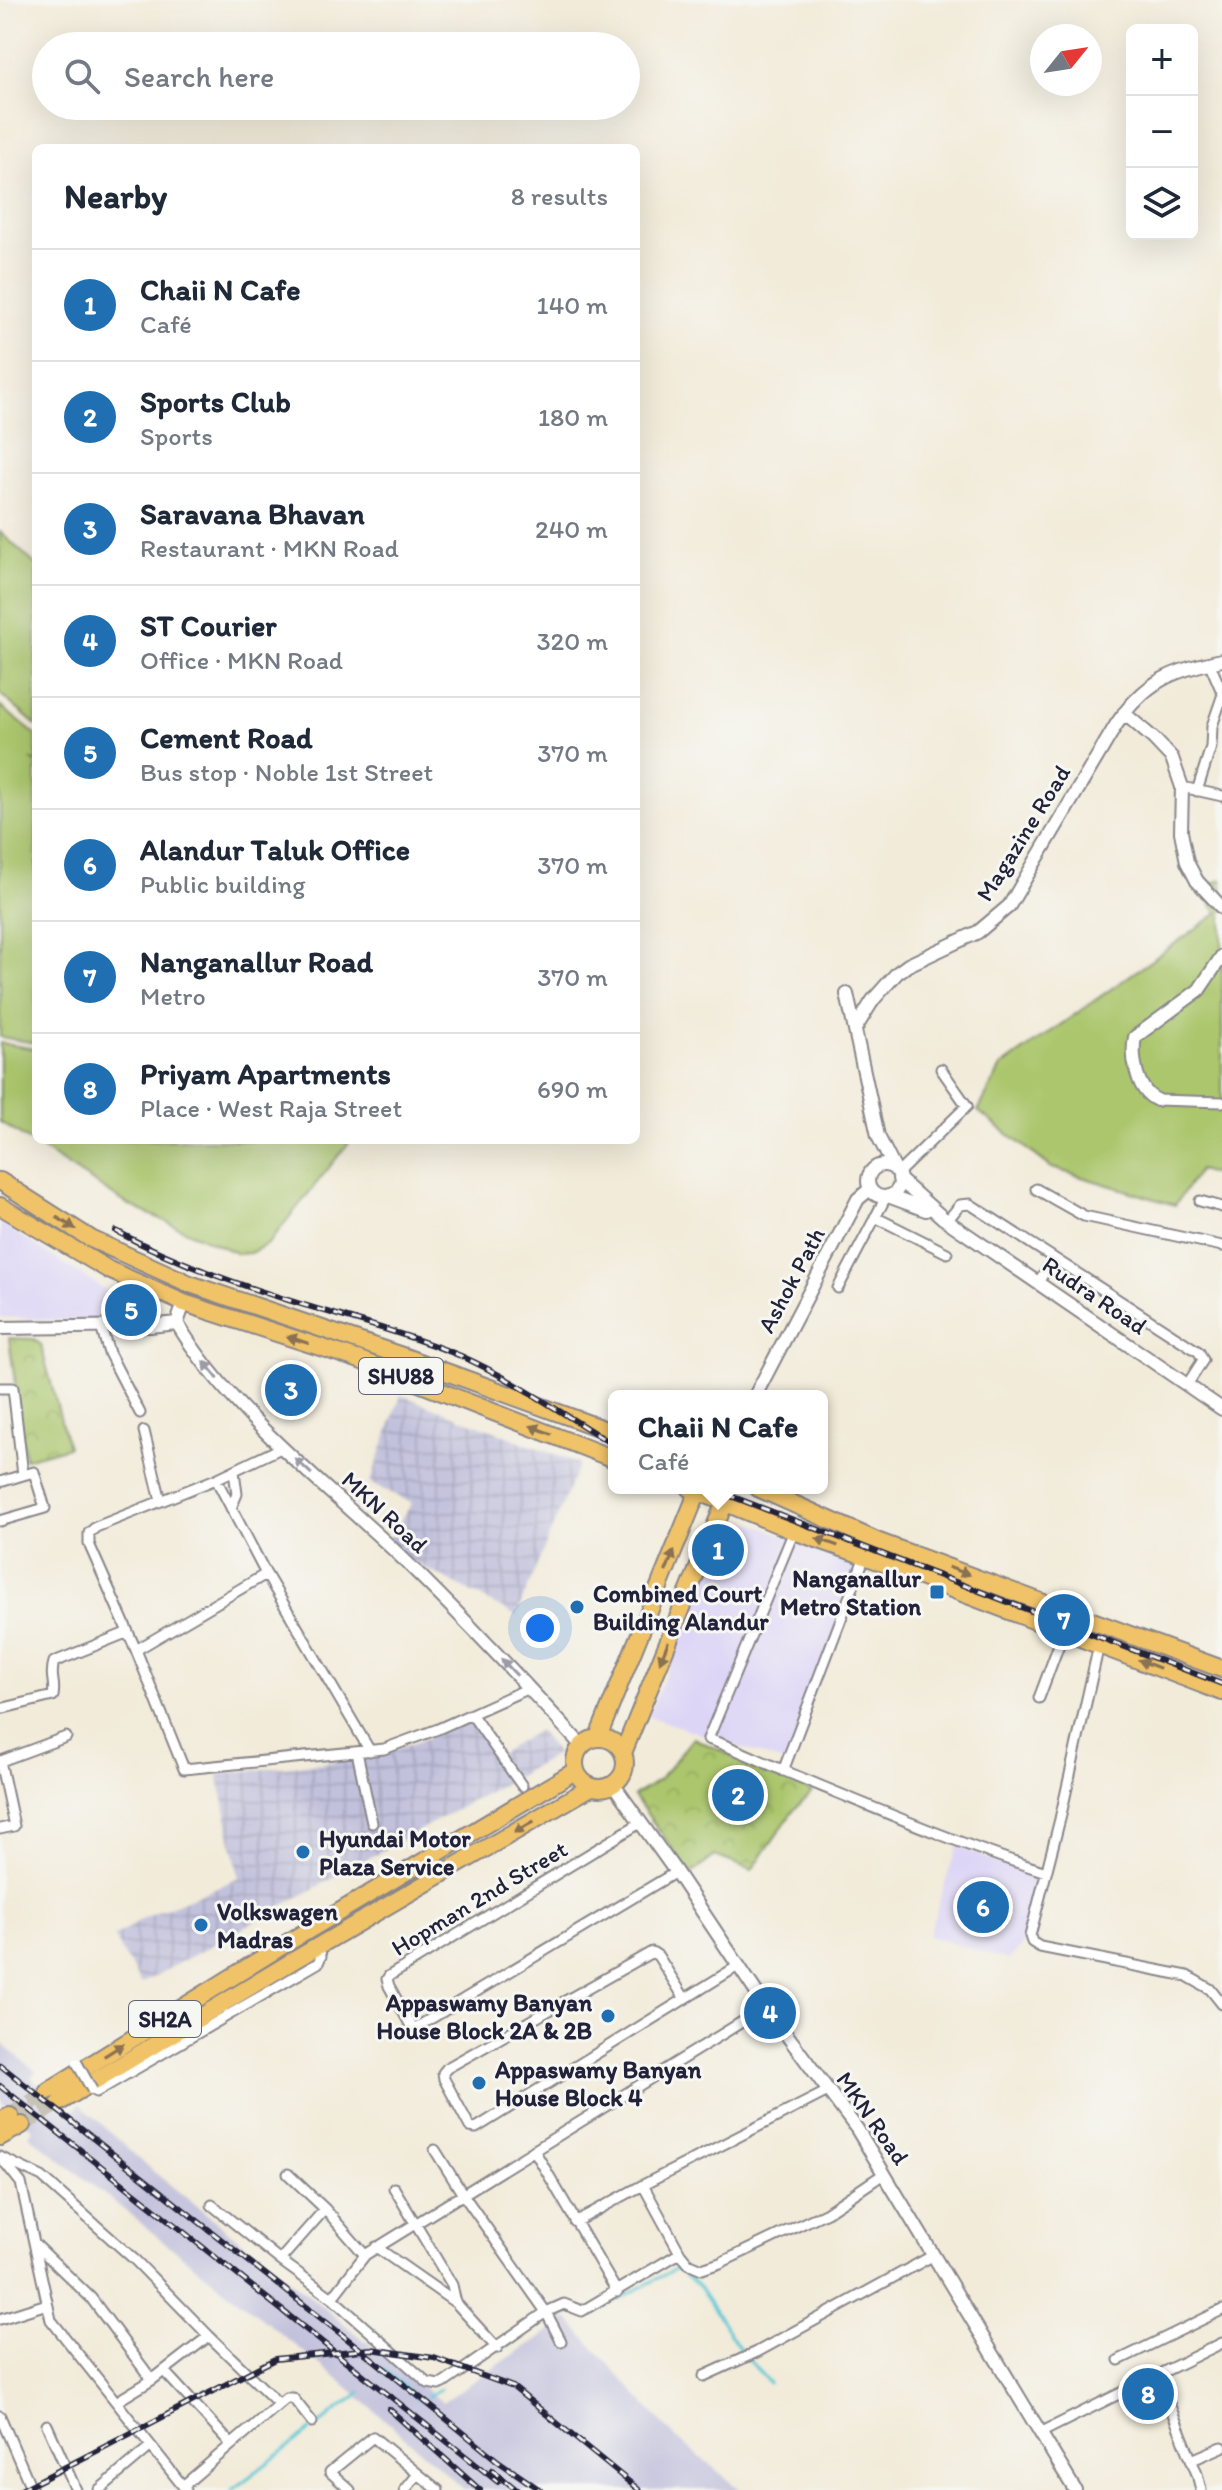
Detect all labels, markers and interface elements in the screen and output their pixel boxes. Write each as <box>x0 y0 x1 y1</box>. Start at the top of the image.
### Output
north arrow <box>1030 24 1102 96</box>
map controls <box>1126 24 1198 240</box>
button: + <box>1126 24 1198 96</box>
search box <box>32 32 640 120</box>
icon: search <box>60 54 104 98</box>
text: Search here <box>124 58 274 95</box>
button: − <box>1126 96 1198 168</box>
button: layers <box>1126 168 1198 240</box>
text: Nearby <box>64 176 167 217</box>
text: 8 results <box>511 180 608 212</box>
text: Chaii N Cafe <box>140 271 300 308</box>
text: 1 <box>84 289 96 321</box>
text: 140 m <box>537 289 608 321</box>
text: Café <box>140 308 192 340</box>
text: Sports Club <box>140 383 291 420</box>
text: 2 <box>83 401 97 433</box>
text: 180 m <box>538 401 608 433</box>
text: Sports <box>140 420 213 452</box>
text: Saravana Bhavan <box>140 495 365 532</box>
text: 3 <box>83 513 97 545</box>
text: 240 m <box>535 513 608 545</box>
text: Restaurant · MKN Road <box>140 532 399 564</box>
text: ST Courier <box>140 607 277 644</box>
text: 4 <box>82 625 98 657</box>
text: 320 m <box>536 625 608 657</box>
text: Office · MKN Road <box>140 644 343 676</box>
text: Cement Road <box>140 719 313 756</box>
text: 5 <box>83 737 97 769</box>
text: 370 m <box>537 737 608 769</box>
text: Bus stop · Noble 1st Street <box>140 756 433 788</box>
street label: Magazine Road <box>970 759 1076 907</box>
text: Alandur Taluk Office <box>140 831 410 868</box>
text: 6 <box>83 849 97 881</box>
text: 370 m <box>537 849 608 881</box>
text: Public building <box>140 868 306 900</box>
text: Nanganallur Road <box>140 943 373 980</box>
text: 7 <box>84 961 96 993</box>
text: 370 m <box>537 961 608 993</box>
text: Metro <box>140 980 206 1012</box>
text: Priyam Apartments <box>140 1055 391 1092</box>
text: 8 <box>83 1073 97 1105</box>
text: 690 m <box>537 1073 608 1105</box>
text: Place · West Raja Street <box>140 1092 402 1124</box>
one-way arrow <box>55 1216 77 1230</box>
street label: Ashok Path <box>751 1222 831 1338</box>
street label: Rudra Road <box>1037 1249 1153 1341</box>
pin: 5 <box>105 1280 157 1340</box>
one-way arrow <box>285 1333 309 1346</box>
road number: SHU88 <box>359 1358 443 1394</box>
one-way arrow <box>203 1360 219 1380</box>
pin: 3 <box>265 1360 317 1420</box>
popup <box>608 1390 828 1494</box>
text: Chaii N Cafe <box>638 1408 798 1445</box>
one-way arrow <box>529 1423 553 1436</box>
text: Café <box>638 1445 689 1477</box>
one-way arrow <box>294 1457 313 1475</box>
street label: MKN Road <box>336 1465 434 1559</box>
pin: 1 <box>692 1520 744 1580</box>
one-way arrow <box>815 1536 839 1548</box>
one-way arrow <box>663 1549 676 1573</box>
place label: Nanganallur Metro Station <box>780 1564 921 1621</box>
one-way arrow <box>947 1566 971 1578</box>
place label: Combined Court Building Alandur <box>593 1579 770 1637</box>
marker: Nanganallur Metro Station <box>928 1583 946 1601</box>
pin: 7 <box>1038 1590 1090 1650</box>
marker: Combined Court Building Alandur <box>568 1598 586 1616</box>
your location <box>520 1608 560 1648</box>
one-way arrow <box>657 1640 670 1664</box>
one-way arrow <box>1137 1657 1161 1670</box>
one-way arrow <box>501 1658 519 1677</box>
pin: 2 <box>712 1765 764 1825</box>
one-way arrow <box>513 1820 535 1834</box>
place label: Hyundai Motor Plaza Service <box>319 1824 472 1881</box>
street label: Hopman 2nd Street <box>386 1834 572 1962</box>
marker: Hyundai Motor Plaza Service <box>294 1843 312 1861</box>
pin: 6 <box>957 1877 1009 1937</box>
place label: Volkswagen Madras <box>217 1897 338 1954</box>
marker: Volkswagen Madras <box>192 1916 210 1934</box>
pin: 4 <box>744 1983 796 2043</box>
place label: Appaswamy Banyan House Block 2A & 2B <box>377 1988 592 2045</box>
road number: SH2A <box>129 2001 201 2037</box>
marker: Appaswamy Banyan House Block 2A & 2B <box>599 2007 617 2025</box>
one-way arrow <box>103 2043 125 2057</box>
place label: Appaswamy Banyan House Block 4 <box>494 2055 702 2112</box>
street label: MKN Road <box>830 2066 916 2170</box>
marker: Appaswamy Banyan House Block 4 <box>470 2074 488 2092</box>
pin: 8 <box>1122 2364 1174 2424</box>

